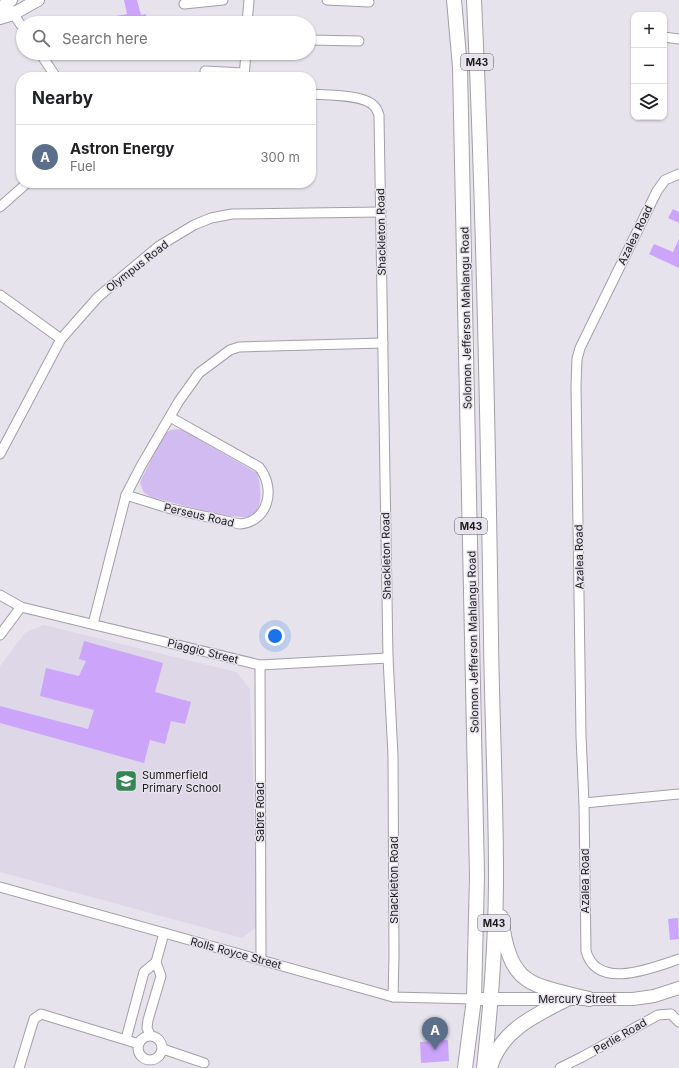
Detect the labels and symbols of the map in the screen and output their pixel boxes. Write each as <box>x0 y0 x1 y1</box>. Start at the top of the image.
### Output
road number: M43 <box>461 54 493 70</box>
street label: Shackleton Road <box>373 188 389 276</box>
street label: Azalea Road <box>614 203 656 267</box>
street label: Solomon Jefferson Mahlangu Road <box>457 227 475 409</box>
street label: Olympus Road <box>103 237 171 295</box>
street label: Perseus Road <box>163 500 235 530</box>
street label: Shackleton Road <box>378 512 394 600</box>
road number: M43 <box>455 518 487 534</box>
street label: Azalea Road <box>571 524 587 590</box>
street label: Solomon Jefferson Mahlangu Road <box>464 551 482 733</box>
your location <box>265 626 285 646</box>
street label: Piaggio Street <box>166 635 240 667</box>
school or university icon: Summerfield Primary School <box>113 768 139 794</box>
place label: Summerfield Primary School <box>142 768 221 795</box>
street label: Sabre Road <box>253 782 267 842</box>
street label: Shackleton Road <box>387 836 401 924</box>
street label: Azalea Road <box>578 849 592 913</box>
road number: M43 <box>478 915 510 931</box>
street label: Rolls Royce Street <box>189 934 284 972</box>
street label: Mercury Street <box>538 992 616 1006</box>
street label: Perlie Road <box>591 1015 649 1057</box>
pin: A <box>422 1017 448 1050</box>

